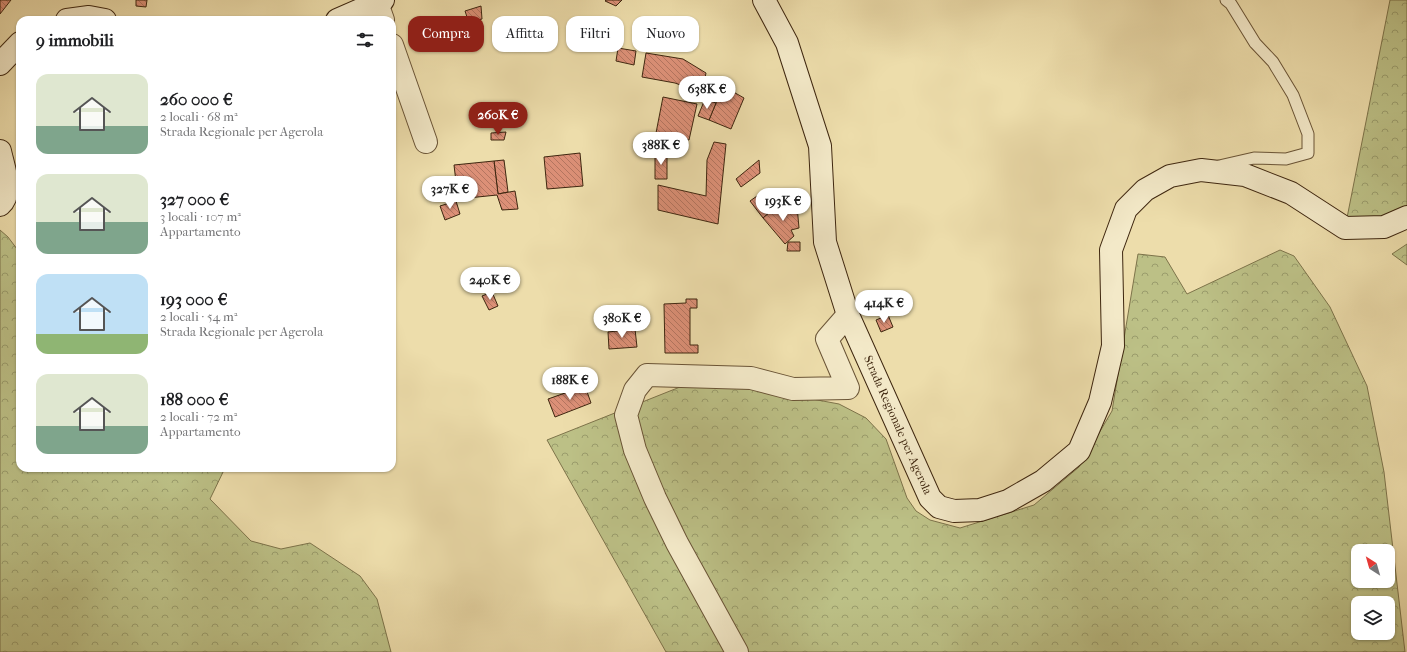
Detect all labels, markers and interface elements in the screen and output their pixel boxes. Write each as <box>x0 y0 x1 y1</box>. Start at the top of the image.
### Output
chip: Compra <box>408 16 484 52</box>
chip: Affitta <box>492 16 558 52</box>
chip: Filtri <box>566 16 624 52</box>
chip: Nuovo <box>632 16 699 52</box>
icon: filters <box>354 29 376 51</box>
text: 9 immobili <box>36 30 114 50</box>
pin: 638K € <box>674 76 740 110</box>
text: 638K € <box>688 81 726 96</box>
text: 260 000 € <box>160 89 233 109</box>
icon: home <box>68 90 116 138</box>
pin: 260K € <box>465 102 531 136</box>
text: 260K € <box>478 107 518 122</box>
text: 2 locali · 68 m² <box>160 109 238 124</box>
text: Strada Regionale per Agerola <box>160 124 323 139</box>
pin: 388K € <box>628 132 694 166</box>
text: 388K € <box>642 137 680 152</box>
pin: 327K € <box>417 176 483 210</box>
text: 327K € <box>431 181 469 196</box>
pin: 193K € <box>750 188 816 222</box>
text: 327 000 € <box>160 189 229 209</box>
icon: home <box>68 190 116 238</box>
text: 193K € <box>765 193 801 208</box>
text: 3 locali · 107 m² <box>160 209 241 224</box>
text: Appartamento <box>160 224 241 239</box>
pin: 240K € <box>457 267 523 301</box>
text: 240K € <box>469 272 511 287</box>
text: 193 000 € <box>160 289 228 309</box>
icon: home <box>68 290 116 338</box>
pin: 414K € <box>851 290 917 324</box>
text: 414K € <box>864 295 904 310</box>
pin: 380K € <box>589 305 655 339</box>
text: 2 locali · 54 m² <box>160 309 238 324</box>
text: 380K € <box>603 310 642 325</box>
text: Strada Regionale per Agerola <box>160 324 323 339</box>
street label: Strada Regionale per Agerola <box>861 353 935 497</box>
pin: 188K € <box>537 367 603 401</box>
text: 188K € <box>551 372 589 387</box>
text: 188 000 € <box>160 389 229 409</box>
icon: home <box>68 390 116 438</box>
text: 2 locali · 72 m² <box>160 409 237 424</box>
text: Appartamento <box>160 424 241 439</box>
north arrow <box>1351 544 1395 588</box>
map controls <box>1351 544 1395 640</box>
button: layers <box>1351 596 1395 640</box>

